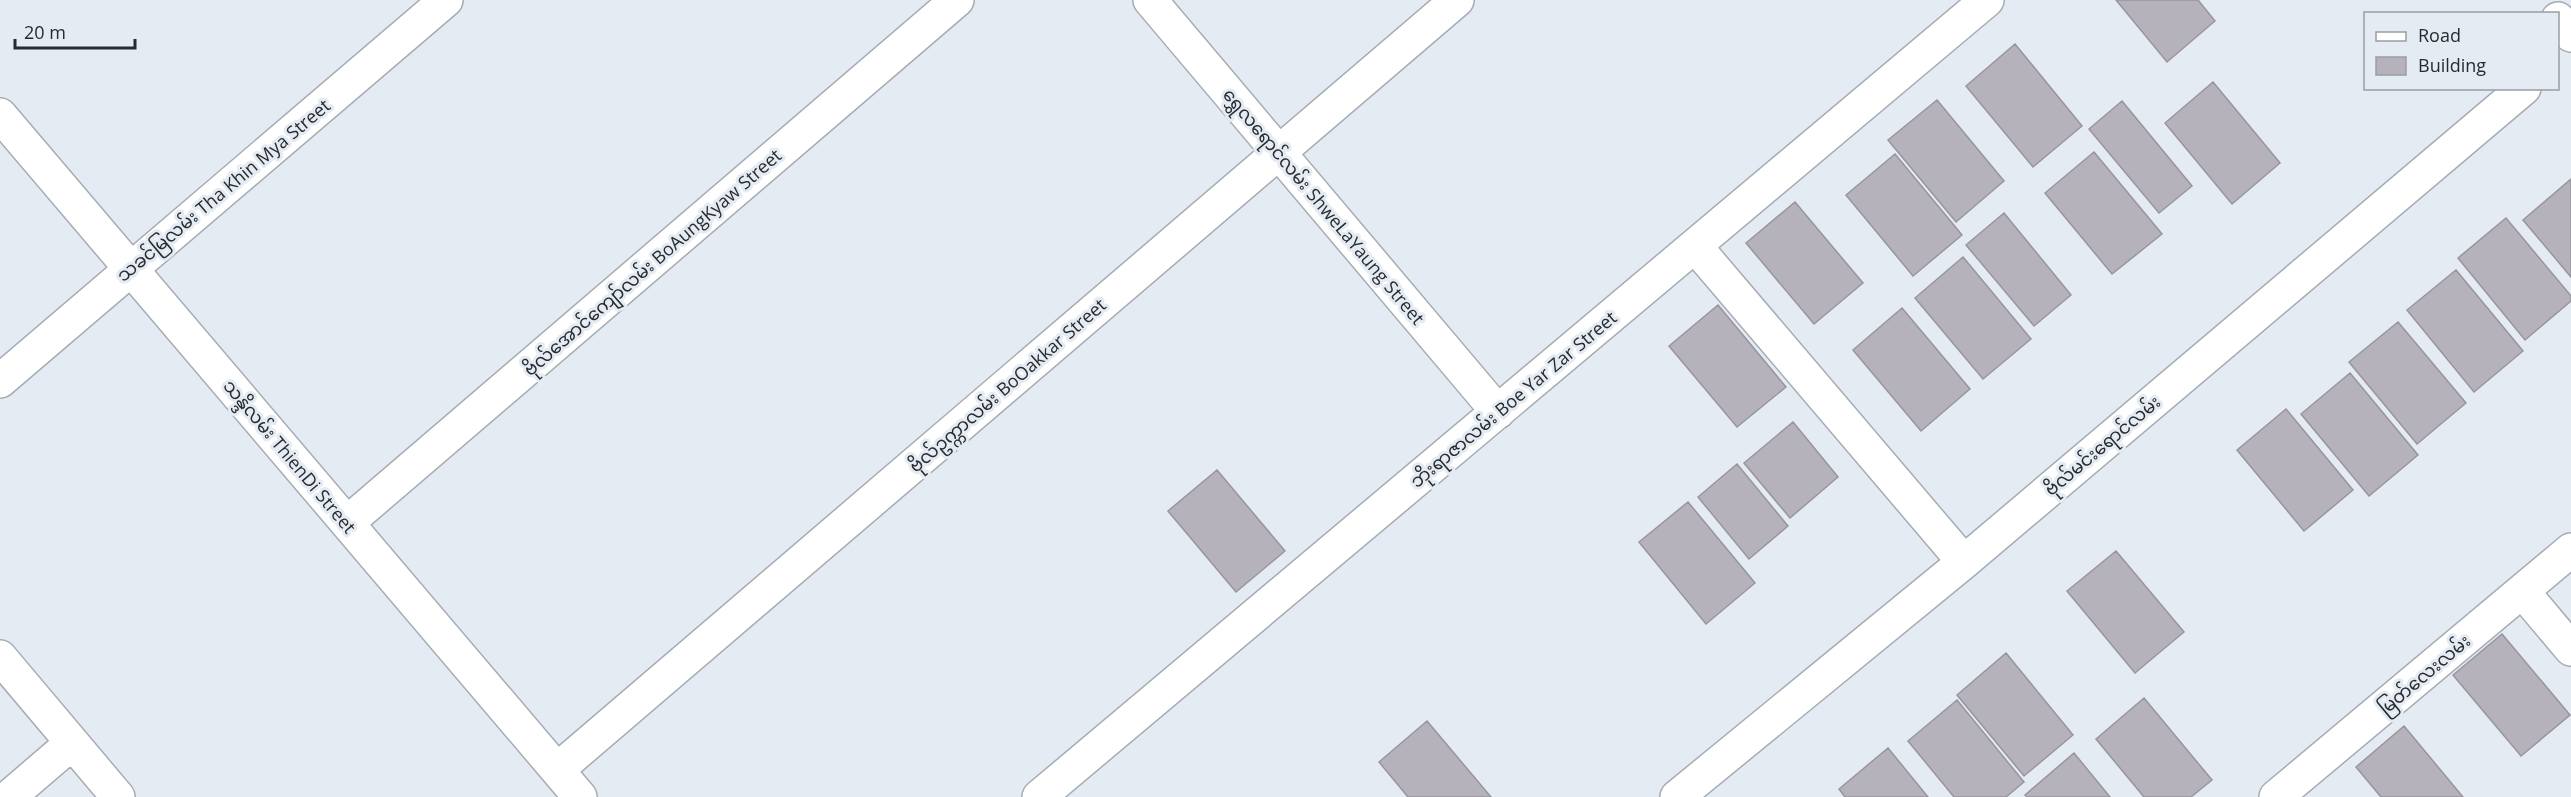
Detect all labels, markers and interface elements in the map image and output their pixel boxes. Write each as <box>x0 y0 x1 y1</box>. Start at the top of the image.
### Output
scale bar <box>15 12 135 50</box>
legend <box>2364 12 2559 90</box>
text: 20 m <box>24 20 66 44</box>
text: Road <box>2418 23 2461 47</box>
text: Building <box>2418 53 2486 77</box>
street label: ရွှေလရောင်လမ်း ShweLaYaung Street <box>1215 83 1430 332</box>
street label: သခင်မြလမ်း Tha Khin Mya Street <box>111 93 337 290</box>
street label: ဗိုလ်အောင်ကျော်လမ်း BoAungKyaw Street <box>517 142 789 384</box>
street label: ဗိုလ်ဥက္ကာလမ်း BoOakkar Street <box>903 292 1113 480</box>
street label: ဘိုးရာဇာလမ်း Boe Yar Zar Street <box>1404 305 1624 496</box>
street label: သန္ဒိလမ်း ThienDi Street <box>215 373 362 541</box>
street label: ဗိုလ်မင်းရောင်လမ်း <box>2038 389 2168 504</box>
street label: မြတ်လေးလမ်း <box>2373 629 2477 723</box>

